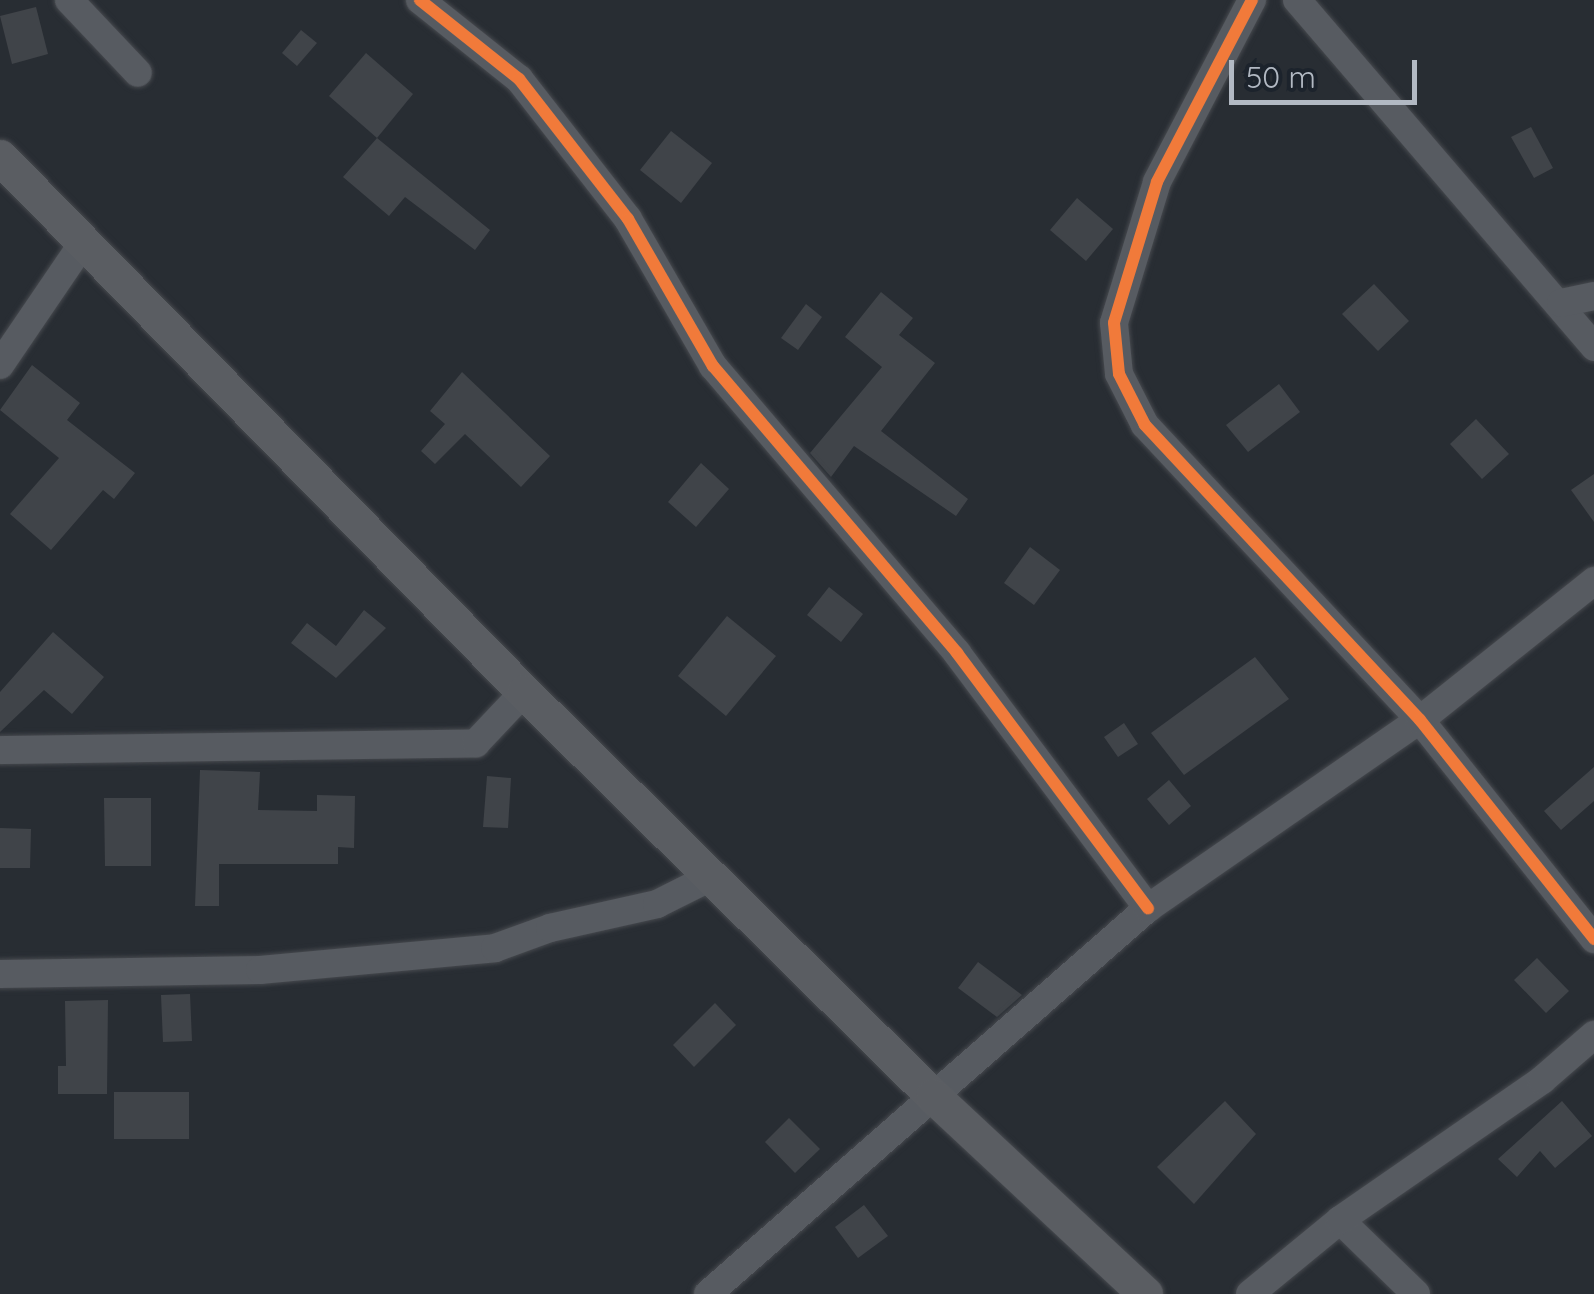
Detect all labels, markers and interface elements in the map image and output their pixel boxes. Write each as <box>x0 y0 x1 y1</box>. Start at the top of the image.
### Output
scale bar <box>1234 40 1422 102</box>
text: 50 m <box>1246 58 1316 96</box>

